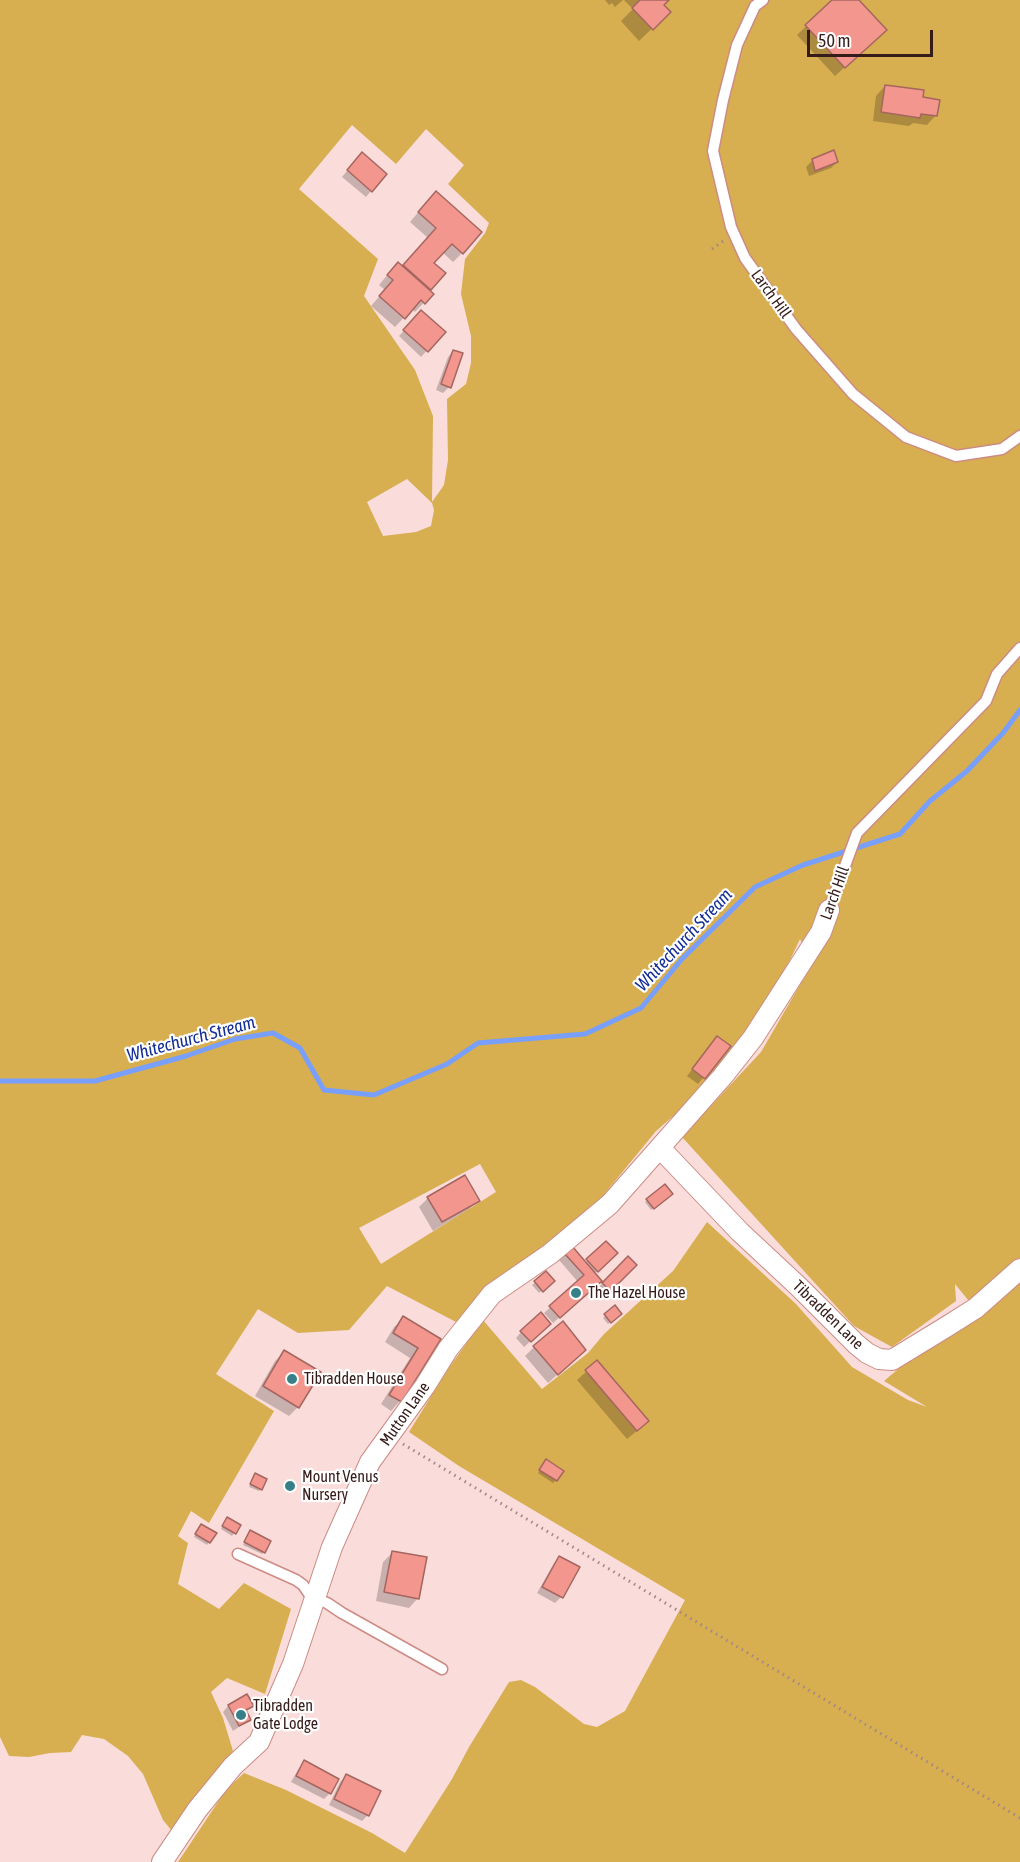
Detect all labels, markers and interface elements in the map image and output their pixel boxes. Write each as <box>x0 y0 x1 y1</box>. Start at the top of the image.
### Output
scale bar <box>810 18 936 56</box>
text: 50 m <box>818 30 850 51</box>
street label: Larch Hill <box>747 266 795 322</box>
street label: Larch Hill <box>816 864 854 922</box>
water label: Whitechurch Stream <box>631 884 737 996</box>
water label: Whitechurch Stream <box>124 1011 258 1067</box>
street label: Tibradden Lane <box>789 1277 867 1353</box>
place label: The Hazel House <box>588 1283 685 1303</box>
marker: The Hazel House <box>569 1286 583 1300</box>
place label: Tibradden House <box>304 1369 404 1389</box>
marker: Tibradden House <box>285 1372 299 1386</box>
street label: Mutton Lane <box>376 1378 434 1450</box>
place label: Mount Venus Nursery <box>302 1467 378 1505</box>
marker: Mount Venus Nursery <box>283 1479 297 1493</box>
place label: Tibradden Gate Lodge <box>253 1696 318 1734</box>
marker: Tibradden Gate Lodge <box>234 1708 248 1722</box>

